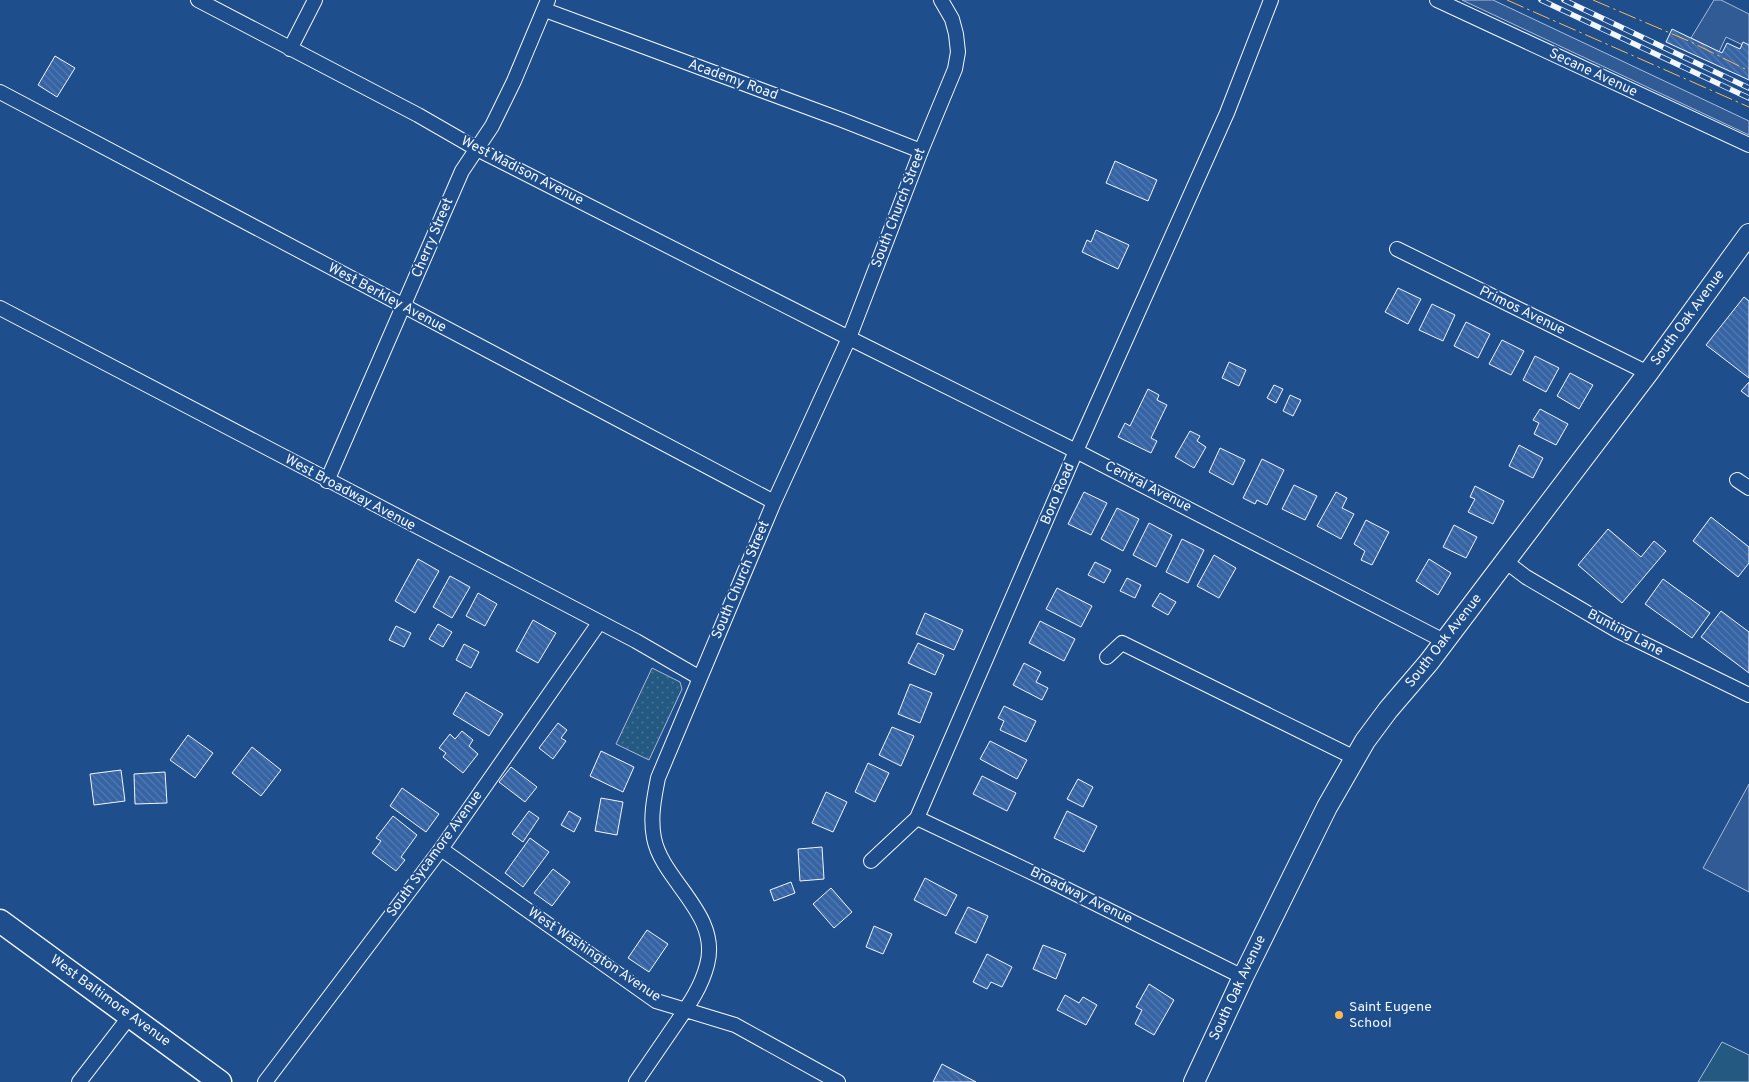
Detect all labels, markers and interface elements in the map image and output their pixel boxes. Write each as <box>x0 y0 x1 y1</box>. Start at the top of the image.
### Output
street label: Secane Avenue <box>1546 45 1640 101</box>
street label: Academy Road <box>686 56 780 104</box>
street label: West Madison Avenue <box>458 133 586 209</box>
street label: South Church Street <box>868 146 930 270</box>
street label: Cherry Street <box>409 196 457 280</box>
street label: West Berkley Avenue <box>325 260 449 336</box>
street label: South Oak Avenue <box>1648 267 1728 369</box>
street label: Primos Avenue <box>1476 283 1568 339</box>
street label: West Broadway Avenue <box>282 451 418 535</box>
street label: Central Avenue <box>1102 458 1194 516</box>
street label: Boro Road <box>1037 460 1079 528</box>
street label: South Church Street <box>708 518 774 642</box>
street label: South Oak Avenue <box>1402 591 1486 691</box>
street label: Bunting Lane <box>1584 606 1666 660</box>
street label: South Sycamore Avenue <box>383 788 487 920</box>
street label: Broadway Avenue <box>1027 864 1135 928</box>
street label: West Washington Avenue <box>524 904 664 1006</box>
street label: South Oak Avenue <box>1206 933 1270 1043</box>
street label: West Baltimore Avenue <box>46 952 174 1050</box>
place label: Saint Eugene School <box>1349 999 1432 1032</box>
marker: Saint Eugene School <box>1333 1009 1345 1021</box>

